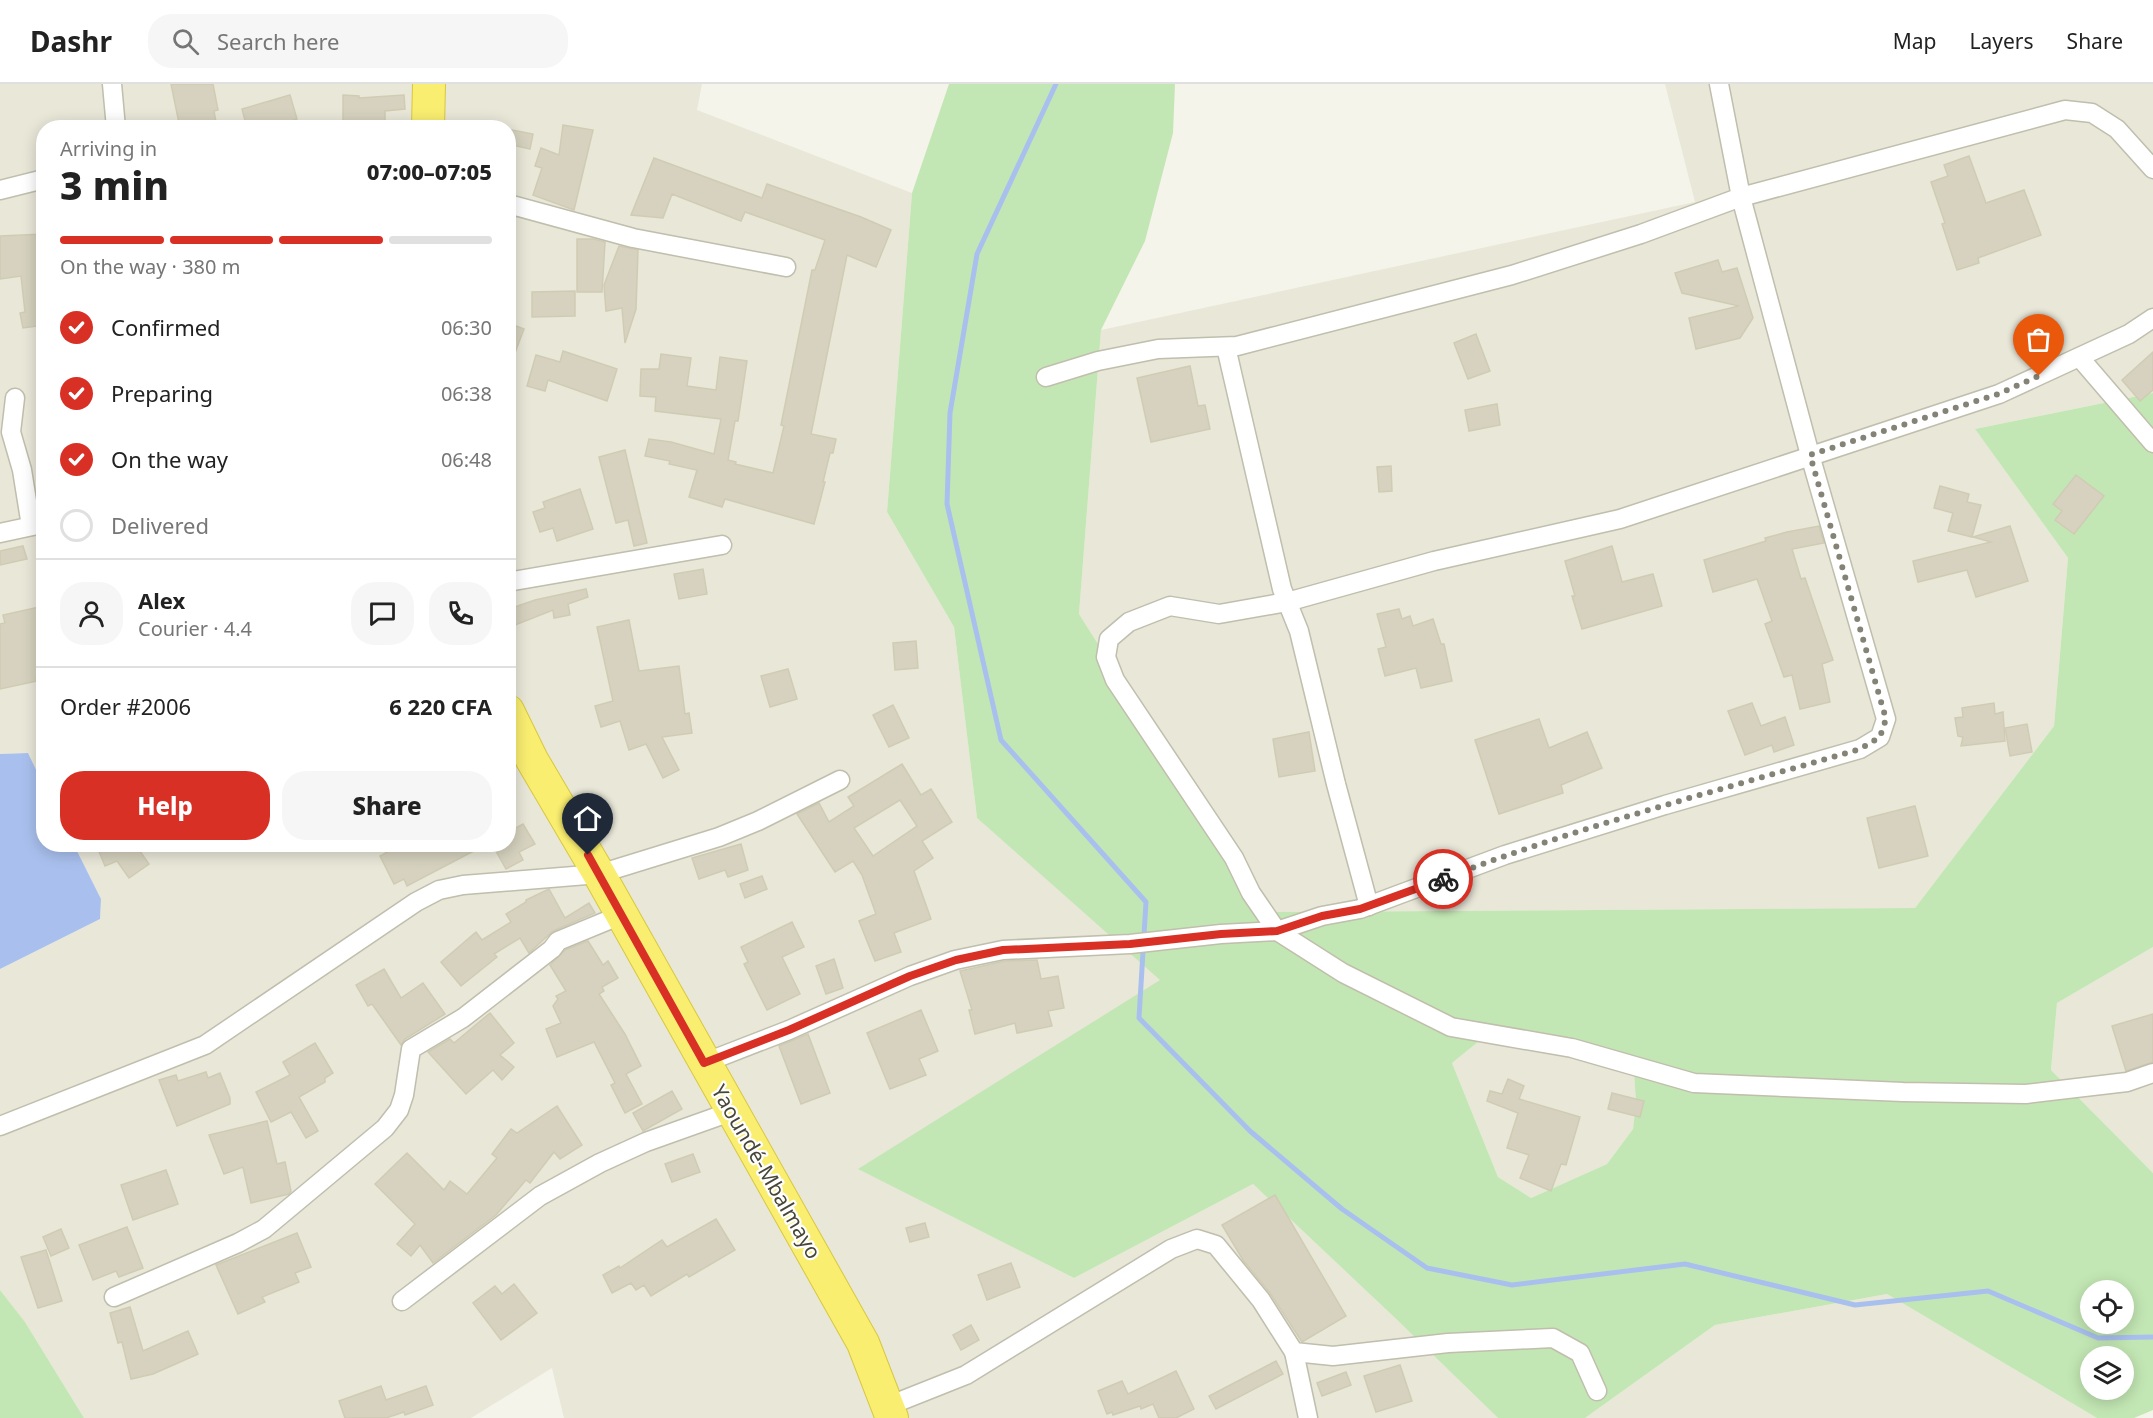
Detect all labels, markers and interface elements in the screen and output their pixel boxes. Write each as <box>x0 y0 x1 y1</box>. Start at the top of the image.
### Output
search box <box>148 14 568 68</box>
text: Dashr <box>30 22 112 60</box>
icon: search <box>169 25 202 58</box>
text: Search here <box>217 26 339 56</box>
text: Map <box>1893 27 1937 55</box>
text: Layers <box>1970 27 2034 55</box>
text: Share <box>2067 27 2123 55</box>
text: Arriving in <box>60 135 157 162</box>
text: 07:00–07:05 <box>367 156 492 186</box>
text: 3 min <box>60 158 169 211</box>
text: On the way · 380 m <box>60 253 240 280</box>
icon: check <box>60 311 93 344</box>
text: Confirmed <box>111 312 221 342</box>
text: 06:30 <box>441 314 492 341</box>
pin <box>2013 314 2064 376</box>
icon: bag <box>2022 323 2055 356</box>
icon: check <box>60 377 93 410</box>
text: Preparing <box>111 378 213 408</box>
text: 06:38 <box>441 380 492 407</box>
icon: check <box>60 443 93 476</box>
text: On the way <box>111 444 228 474</box>
text: 06:48 <box>441 446 492 473</box>
text: Delivered <box>111 510 209 540</box>
button: person <box>60 582 123 645</box>
button: chat <box>351 582 414 645</box>
button: phone <box>429 582 492 645</box>
text: Alex <box>138 585 185 615</box>
text: Courier · 4.4 <box>138 615 252 642</box>
text: Order #2006 <box>60 691 191 721</box>
text: 6 220 CFA <box>389 691 492 721</box>
button: Help <box>60 771 270 840</box>
button: Share <box>282 771 492 840</box>
pin <box>562 793 613 855</box>
icon: home <box>571 802 604 835</box>
courier <box>1413 849 1473 909</box>
icon: bike <box>1427 863 1460 896</box>
street label: Yaoundé-Mbalmayo <box>706 1079 828 1264</box>
map controls <box>2080 1280 2134 1400</box>
button: locate <box>2080 1280 2134 1334</box>
button: layers <box>2080 1346 2134 1400</box>

